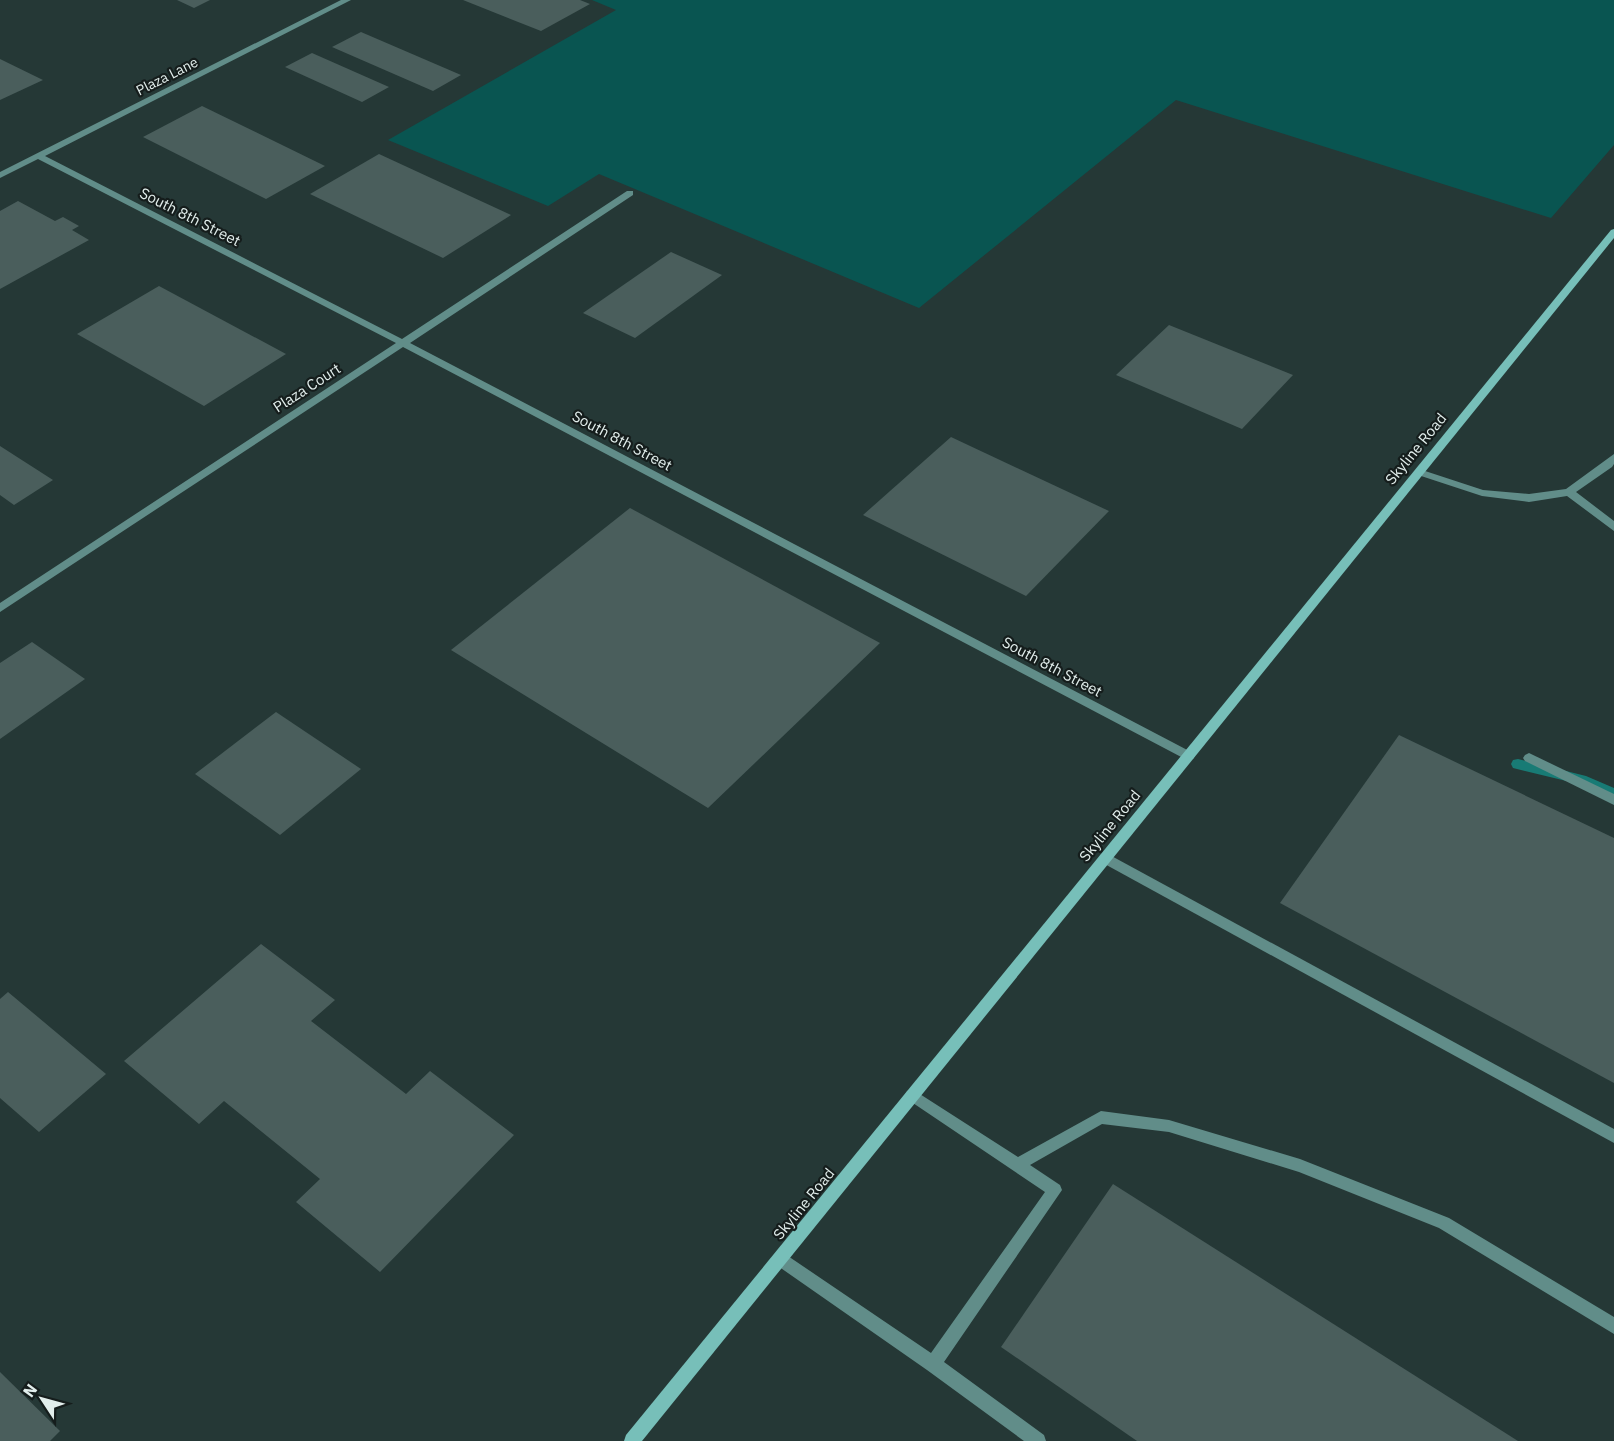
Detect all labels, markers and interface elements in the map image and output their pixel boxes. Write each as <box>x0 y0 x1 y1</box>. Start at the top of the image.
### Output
street label: Plaza Lane <box>133 53 201 99</box>
street label: South 8th Street <box>137 183 244 250</box>
street label: Plaza Court <box>269 359 344 416</box>
street label: South 8th Street <box>569 406 675 475</box>
street label: Skyline Road <box>1381 409 1450 488</box>
street label: South 8th Street <box>999 632 1105 701</box>
street label: Skyline Road <box>1075 786 1144 865</box>
street label: Skyline Road <box>769 1164 838 1243</box>
north arrow <box>12 1369 72 1429</box>
text: N <box>18 1380 41 1401</box>

